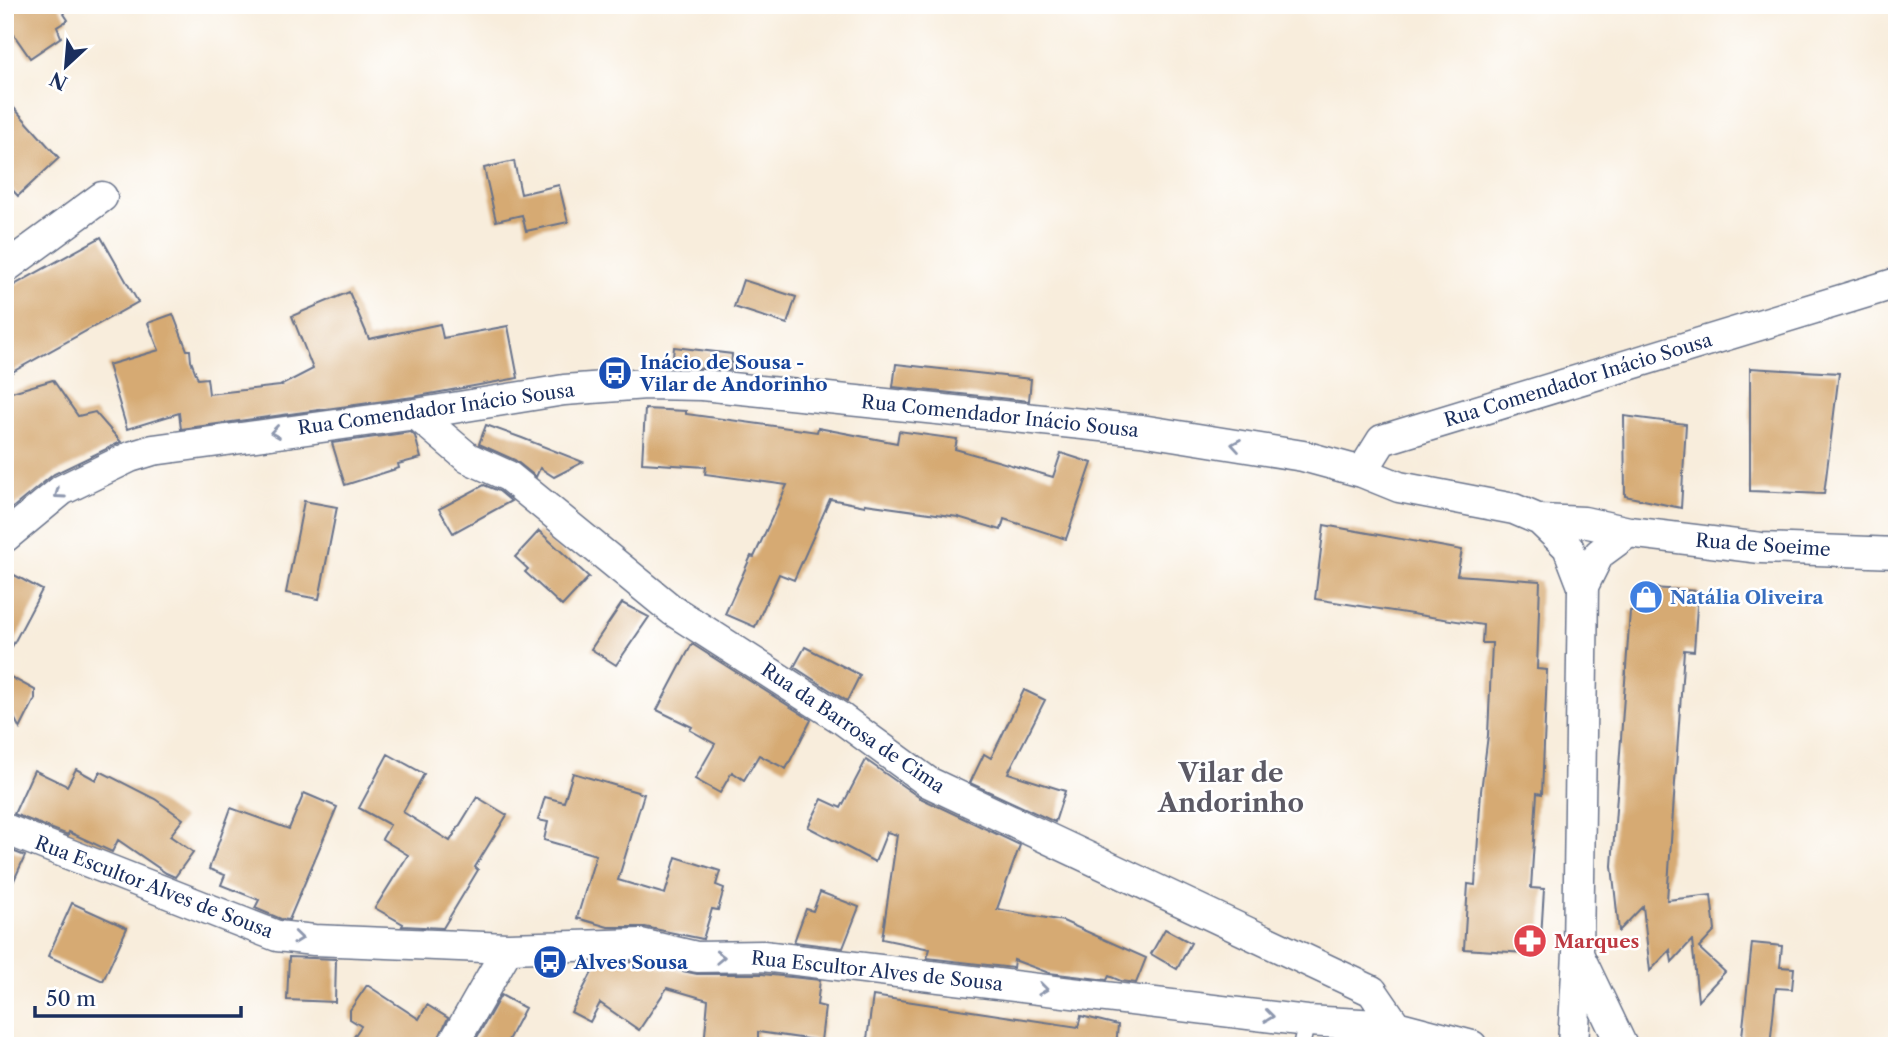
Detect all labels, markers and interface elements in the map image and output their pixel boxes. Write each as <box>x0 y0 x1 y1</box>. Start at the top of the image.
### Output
north arrow <box>32 32 102 102</box>
text: N <box>46 67 71 95</box>
street label: Rua Comendador Inácio Sousa <box>1441 328 1715 432</box>
place label: Inácio de Sousa - Vilar de Andorinho <box>639 351 828 396</box>
bus stop icon: Inácio de Sousa - Vilar de Andorinho <box>596 354 634 392</box>
street label: Rua Comendador Inácio Sousa <box>296 378 576 440</box>
street label: Rua Comendador Inácio Sousa <box>860 390 1140 442</box>
one-way arrow <box>269 425 281 440</box>
one-way arrow <box>1230 438 1242 453</box>
one-way arrow <box>54 486 67 498</box>
street label: Rua de Soeime <box>1695 529 1831 561</box>
shop icon: Natália Oliveira <box>1627 578 1665 616</box>
place label: Natália Oliveira <box>1670 586 1825 609</box>
street label: Rua da Barrosa de Cima <box>757 658 949 798</box>
district label: Vilar de Andorinho <box>1157 757 1304 819</box>
street label: Rua Escultor Alves de Sousa <box>32 831 276 943</box>
pharmacy icon: Marques <box>1511 922 1549 960</box>
place label: Marques <box>1554 930 1640 953</box>
one-way arrow <box>292 931 304 946</box>
bus stop icon: Alves Sousa <box>531 943 569 981</box>
street label: Rua Escultor Alves de Sousa <box>750 946 1004 996</box>
one-way arrow <box>715 949 725 965</box>
place label: Alves Sousa <box>573 951 689 974</box>
scale bar <box>35 974 242 1018</box>
one-way arrow <box>1037 982 1049 997</box>
text: 50 m <box>46 986 96 1011</box>
one-way arrow <box>1263 1009 1275 1024</box>

